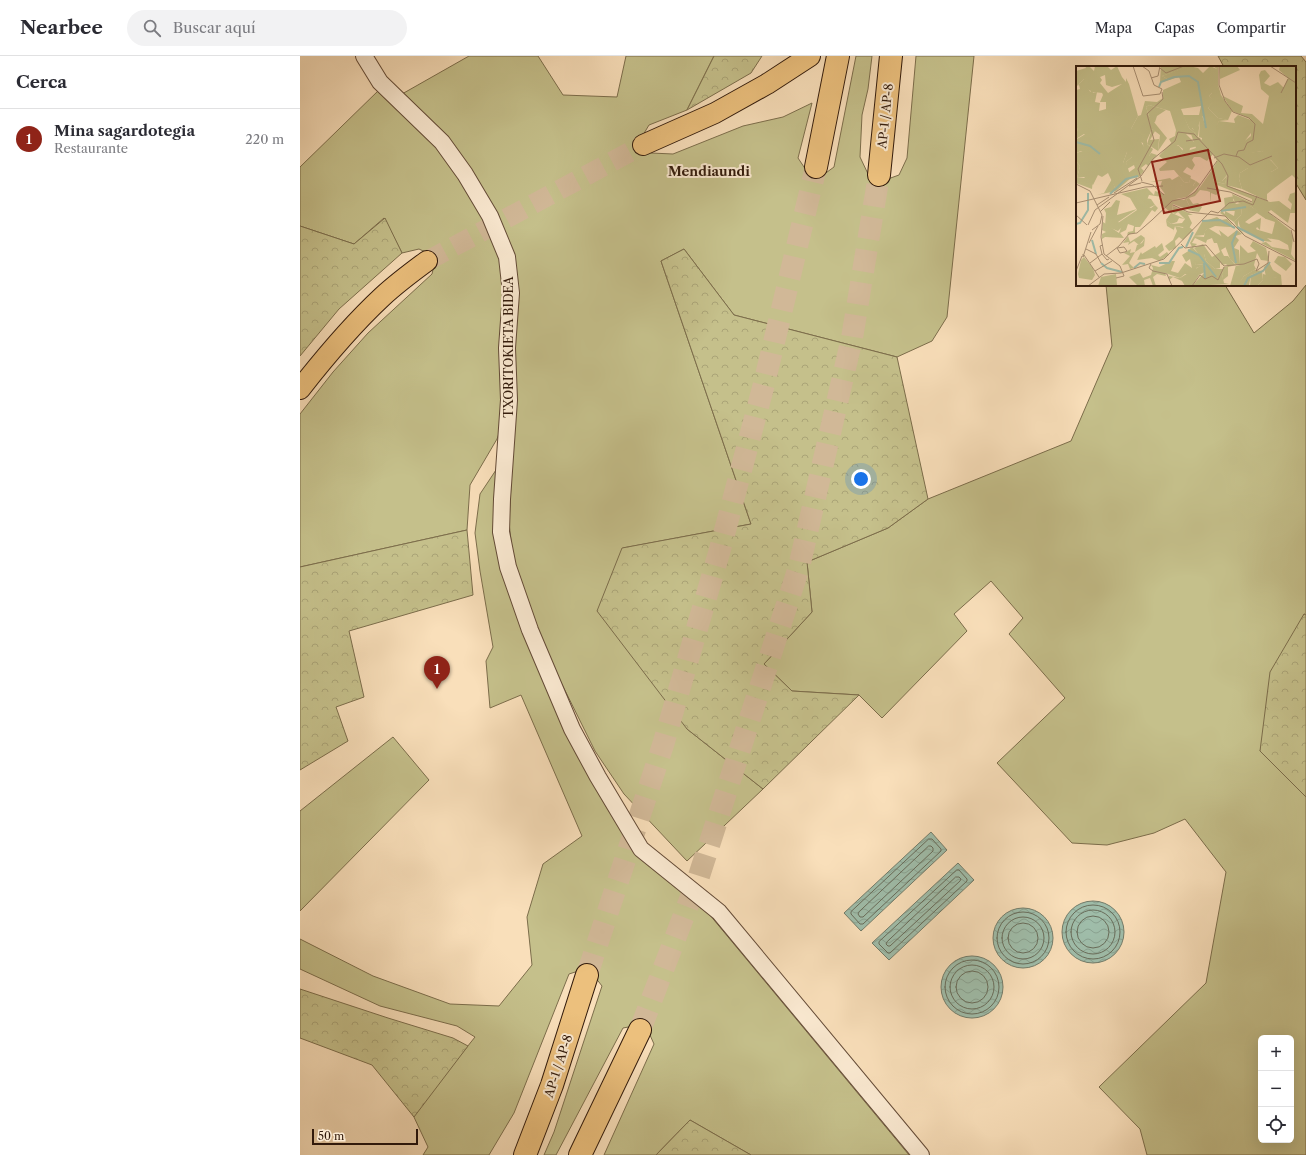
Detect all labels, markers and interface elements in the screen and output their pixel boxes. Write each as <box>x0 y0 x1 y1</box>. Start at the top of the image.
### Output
search box <box>127 10 407 46</box>
text: Nearbee <box>20 16 103 39</box>
icon: search <box>141 17 163 39</box>
text: Buscar aquí <box>173 18 256 37</box>
text: Mapa <box>1095 19 1132 37</box>
text: Capas <box>1154 19 1195 37</box>
text: Compartir <box>1217 19 1286 37</box>
inset map <box>1076 66 1296 286</box>
text: Cerca <box>16 72 67 92</box>
street label: AP-1 / AP-8 <box>874 83 896 150</box>
text: Mina sagardotegia <box>54 121 195 140</box>
text: 1 <box>26 131 32 147</box>
text: 220 m <box>245 131 284 147</box>
text: Restaurante <box>54 140 128 156</box>
district label: Mendiaundi <box>668 163 750 179</box>
street label: TXORITOKIETA BIDEA <box>501 275 516 418</box>
your location <box>851 469 871 489</box>
pin: 1 <box>424 656 450 689</box>
street label: AP-1 / AP-8 <box>540 1033 575 1100</box>
map controls <box>1258 1035 1294 1143</box>
button: + <box>1258 1035 1294 1071</box>
button: − <box>1258 1071 1294 1107</box>
button: locate <box>1258 1107 1294 1143</box>
scale bar <box>312 1127 418 1146</box>
text: 50 m <box>318 1129 344 1143</box>

